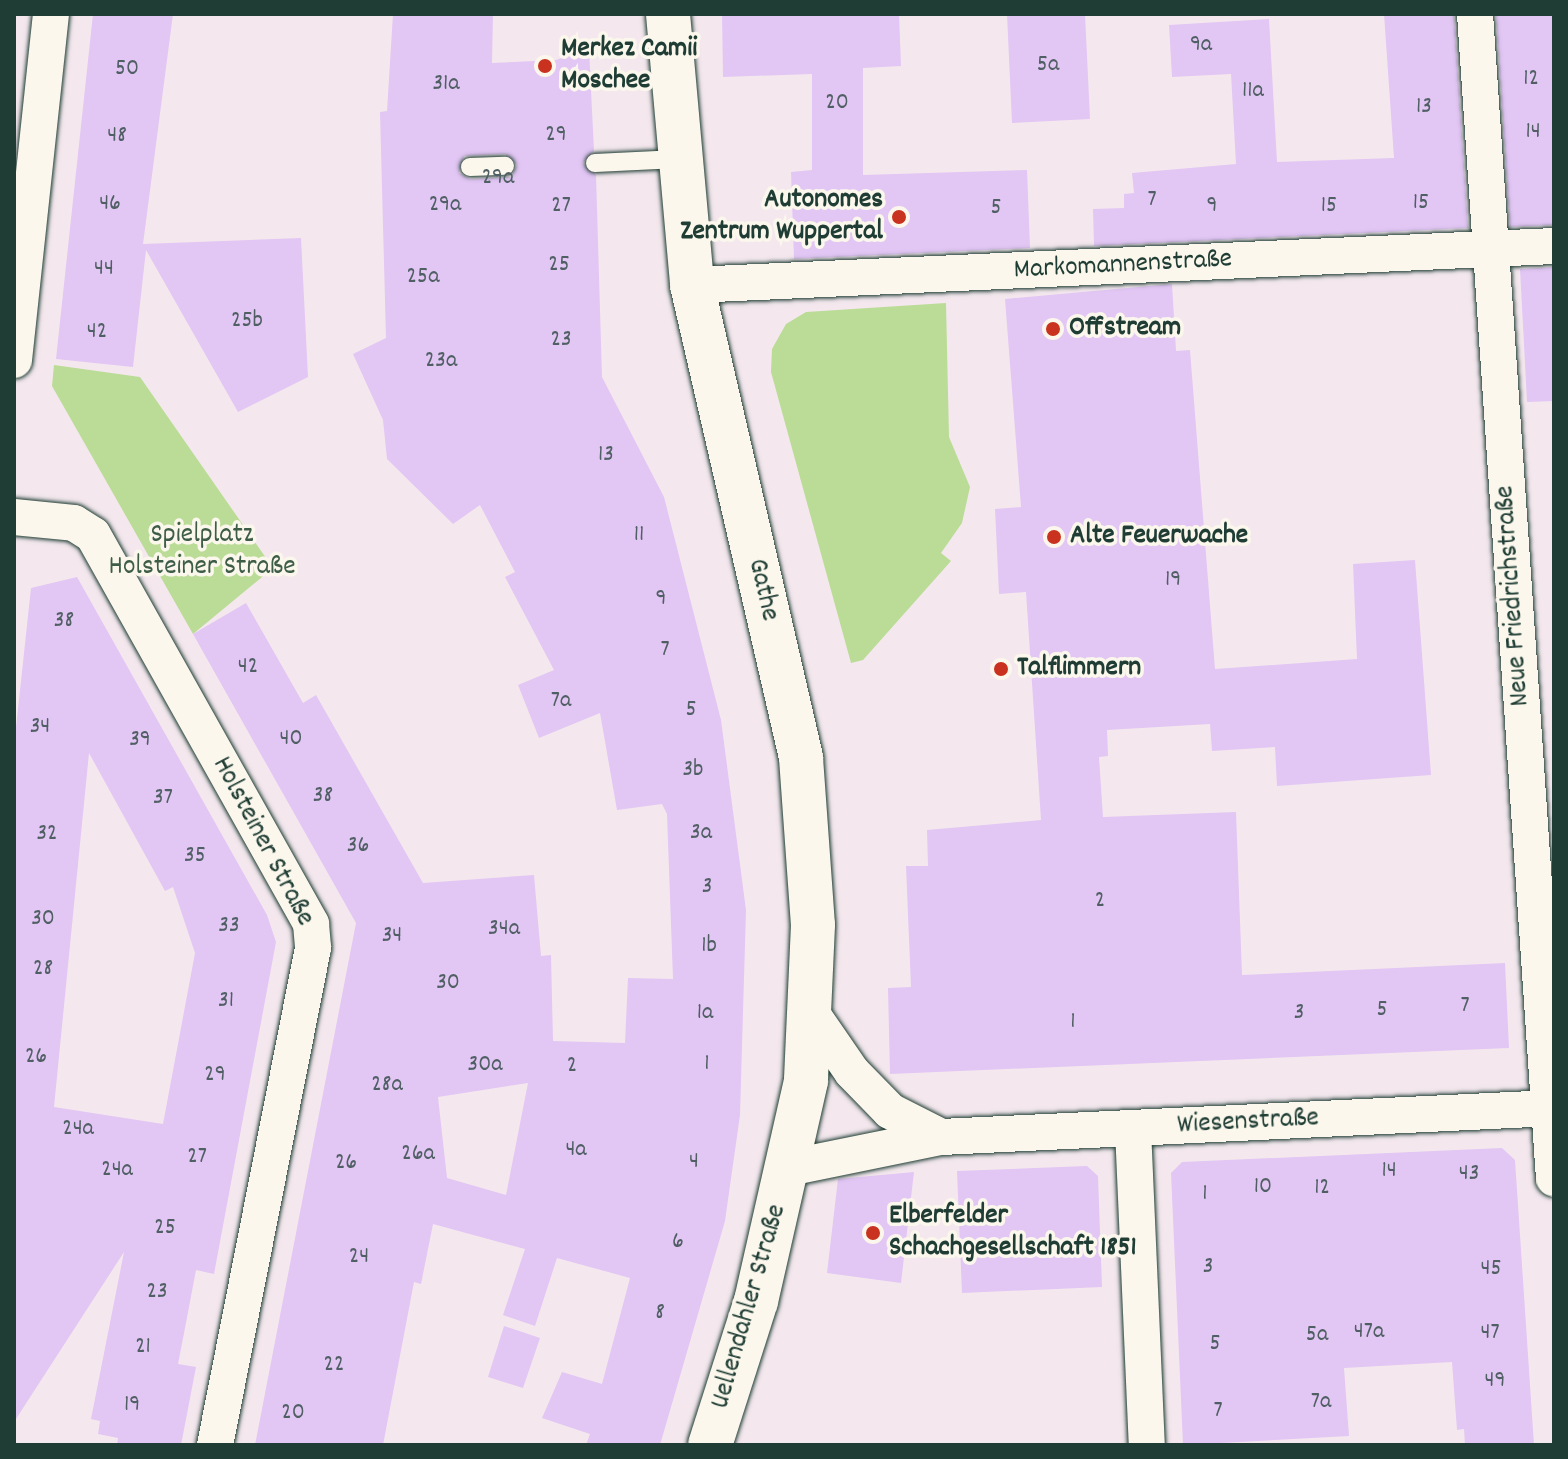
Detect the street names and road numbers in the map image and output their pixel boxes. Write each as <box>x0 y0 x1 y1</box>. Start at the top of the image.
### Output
street label: Markomannenstraße <box>1013 244 1233 288</box>
street label: Neue Friedrichstraße <box>1490 484 1538 708</box>
street label: Gathe <box>739 556 785 624</box>
street label: Holsteiner Straße <box>203 752 321 932</box>
street label: Wiesenstraße <box>1176 1103 1320 1143</box>
street label: Uellendahler Straße <box>705 1201 795 1413</box>

